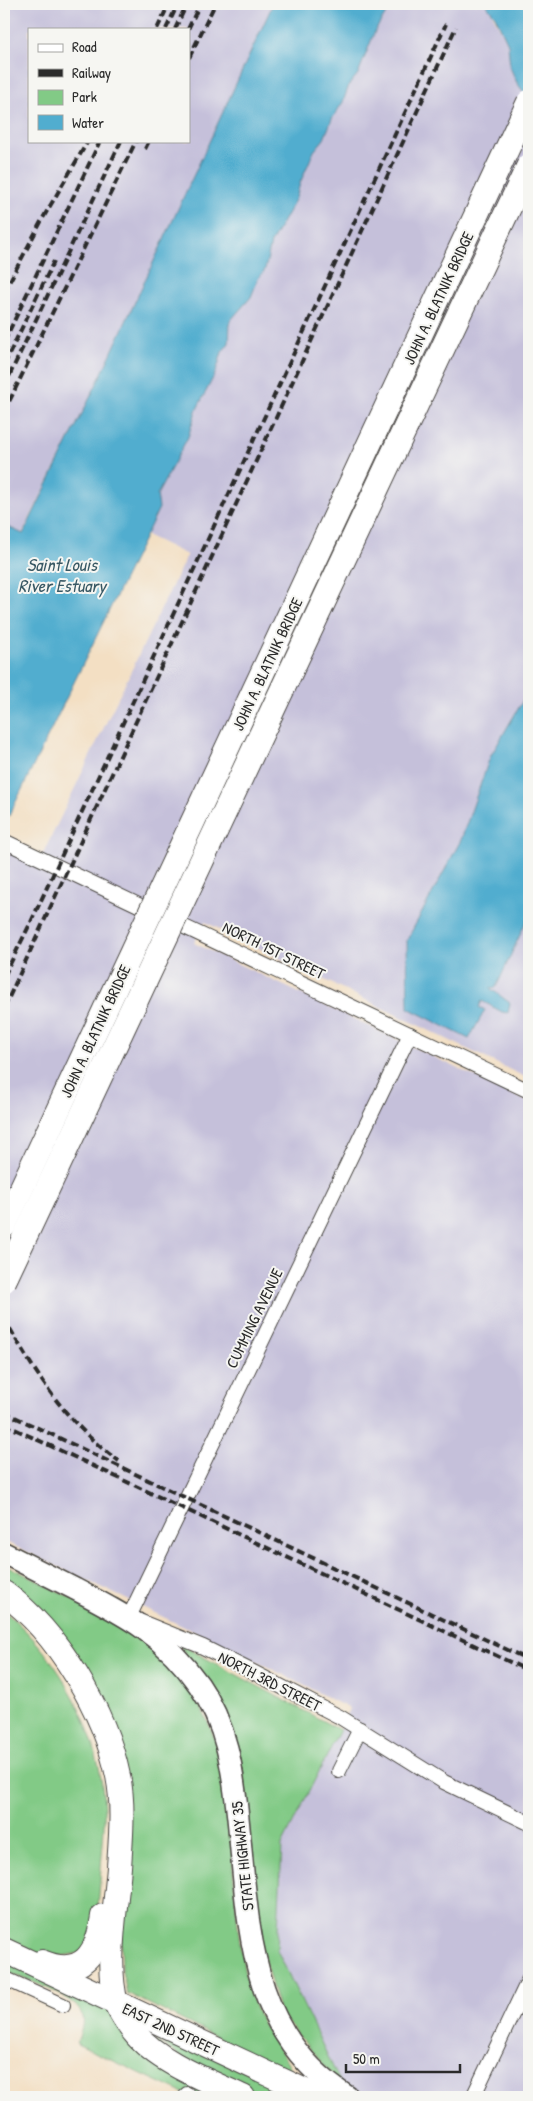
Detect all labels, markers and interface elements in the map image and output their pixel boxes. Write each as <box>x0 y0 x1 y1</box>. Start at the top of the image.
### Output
legend <box>28 28 190 142</box>
text: Road <box>72 36 97 57</box>
text: Railway <box>72 62 111 83</box>
text: Park <box>72 86 97 107</box>
text: Water <box>72 112 104 133</box>
street label: JOHN A. BLATNIK BRIDGE <box>397 228 479 368</box>
water label: Saint Louis River Estuary <box>18 552 108 598</box>
street label: JOHN A. BLATNIK BRIDGE <box>226 594 308 734</box>
street label: NORTH 1ST STREET <box>219 916 329 985</box>
street label: JOHN A. BLATNIK BRIDGE <box>54 961 136 1101</box>
street label: CUMMING AVENUE <box>220 1264 288 1372</box>
street label: NORTH 3RD STREET <box>215 1646 326 1717</box>
street label: STATE HIGHWAY 35 <box>225 1800 259 1912</box>
street label: EAST 2ND STREET <box>119 1997 223 2061</box>
scale bar <box>346 2041 459 2073</box>
text: 50 m <box>353 2048 380 2069</box>

